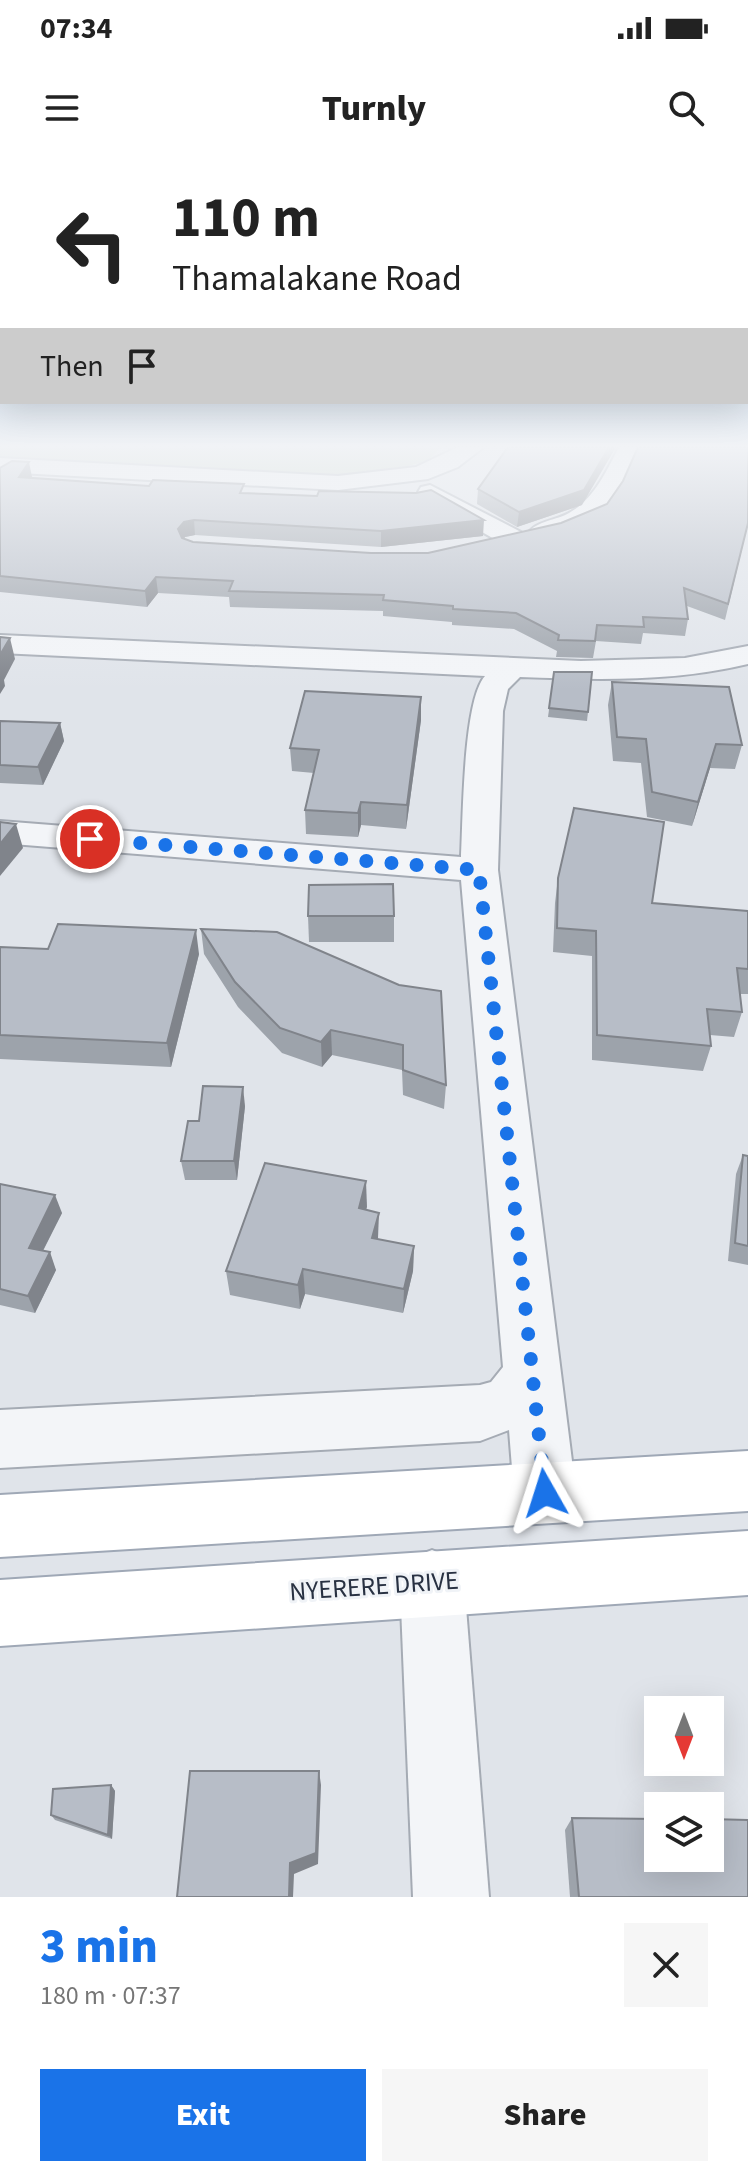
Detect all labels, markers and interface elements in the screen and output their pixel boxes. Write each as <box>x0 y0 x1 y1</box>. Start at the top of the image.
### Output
text: 07:34 <box>40 7 112 50</box>
text: Turnly <box>322 83 426 134</box>
icon: menu <box>40 86 84 130</box>
icon: search <box>664 86 708 130</box>
text: 110 m <box>172 179 320 258</box>
icon: left <box>40 192 144 296</box>
text: Thamalakane Road <box>172 253 462 304</box>
icon: arrive <box>120 344 164 388</box>
text: Then <box>40 345 104 388</box>
pin <box>56 805 124 873</box>
icon: arrive <box>68 817 112 861</box>
position arrow <box>503 1451 587 1535</box>
street label: NYERERE DRIVE <box>288 1562 460 1610</box>
north arrow <box>644 1696 724 1776</box>
map controls <box>644 1696 724 1872</box>
button: layers <box>644 1792 724 1872</box>
text: 3 min <box>40 1913 158 1981</box>
button: close <box>624 1923 708 2007</box>
text: 180 m · 07:37 <box>40 1977 181 2014</box>
button: Exit <box>40 2069 366 2161</box>
button: Share <box>382 2069 708 2161</box>

